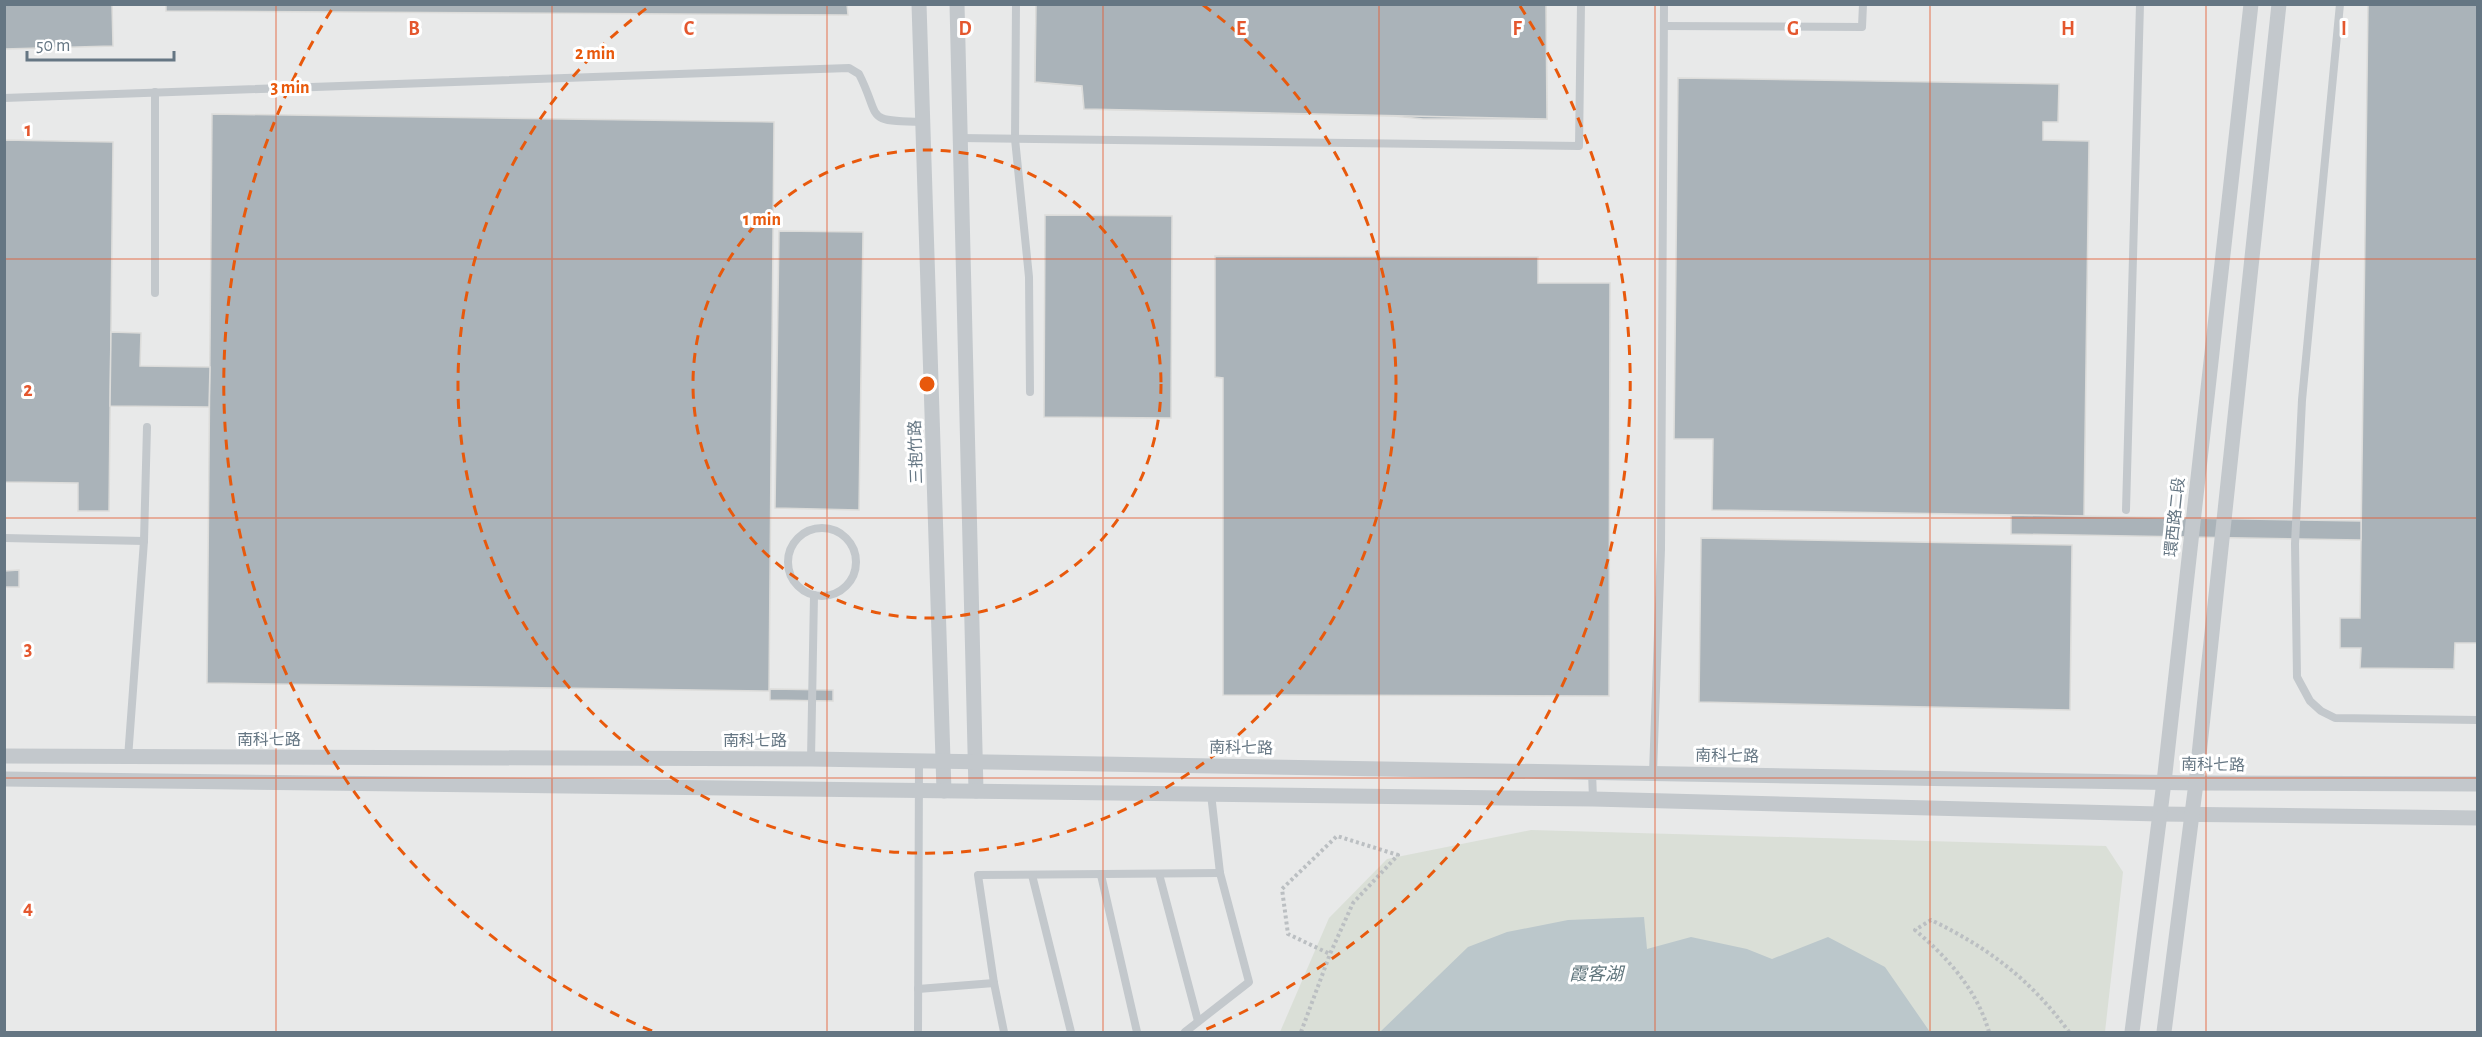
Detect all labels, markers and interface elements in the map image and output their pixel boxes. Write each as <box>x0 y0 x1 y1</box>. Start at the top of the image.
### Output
text: B <box>408 19 420 39</box>
text: C <box>684 19 695 39</box>
text: D <box>958 19 972 39</box>
text: E <box>1236 19 1246 39</box>
text: F <box>1512 19 1522 39</box>
text: G <box>1787 19 1799 39</box>
text: H <box>2061 19 2075 39</box>
text: I <box>2341 19 2347 39</box>
scale bar <box>27 24 174 62</box>
text: 50 m <box>36 37 70 55</box>
text: 2 min <box>575 45 615 63</box>
text: 3 min <box>270 79 310 97</box>
text: 1 <box>24 120 32 140</box>
text: 1 min <box>743 211 781 229</box>
centre of rings <box>917 374 937 394</box>
text: 2 <box>23 380 33 400</box>
street label: 三抱竹路 <box>906 420 925 484</box>
street label: 環西路二段 <box>2162 476 2187 558</box>
text: 3 <box>24 639 32 659</box>
street label: 南科七路 <box>237 731 301 748</box>
street label: 南科七路 <box>723 732 787 749</box>
street label: 南科七路 <box>1209 738 1273 757</box>
street label: 南科七路 <box>1695 746 1759 765</box>
street label: 南科七路 <box>2181 755 2245 774</box>
text: 4 <box>23 898 33 918</box>
water label: 霞客湖 <box>1569 964 1626 984</box>

